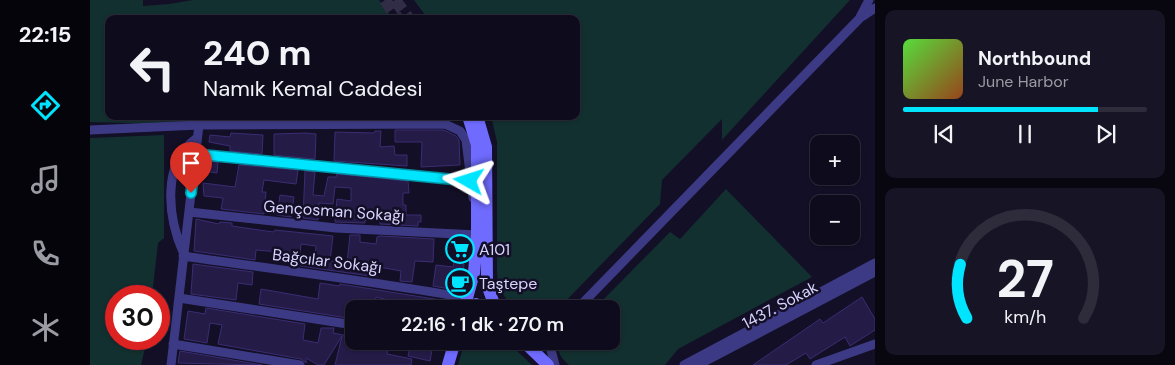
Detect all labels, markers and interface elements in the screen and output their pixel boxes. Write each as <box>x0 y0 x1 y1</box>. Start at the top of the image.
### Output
text: 22:15 <box>19 20 71 49</box>
text: 240 m <box>203 30 312 76</box>
icon: left <box>120 35 185 100</box>
text: Northbound <box>978 46 1091 71</box>
text: June Harbor <box>978 71 1069 92</box>
text: Namık Kemal Caddesi <box>203 74 422 103</box>
icon: directions <box>28 88 63 123</box>
icon: previous <box>930 120 958 148</box>
icon: pause <box>1011 120 1039 148</box>
icon: next <box>1092 120 1120 148</box>
map controls <box>810 135 860 245</box>
button: + <box>810 135 860 185</box>
pin <box>170 142 212 193</box>
icon: arrive <box>177 149 205 177</box>
position arrow <box>442 154 494 206</box>
icon: music <box>28 162 63 197</box>
button: − <box>810 195 860 245</box>
street label: Gençosman Sokağı <box>263 196 405 226</box>
supermarket icon: A101 <box>445 234 475 264</box>
icon: phone <box>28 236 63 271</box>
place label: A101 <box>479 239 510 260</box>
street label: Bağcılar Sokağı <box>271 244 383 278</box>
text: 27 <box>996 245 1054 313</box>
cafe icon: Taştepe <box>445 268 475 298</box>
place label: Taştepe <box>479 273 537 294</box>
street label: 1437. Sokak <box>739 276 821 334</box>
speed limit sign: 30 <box>105 285 170 350</box>
text: km/h <box>1004 305 1046 329</box>
icon: climate <box>28 310 63 345</box>
text: 22:16 · 1 dk · 270 m <box>401 312 564 337</box>

